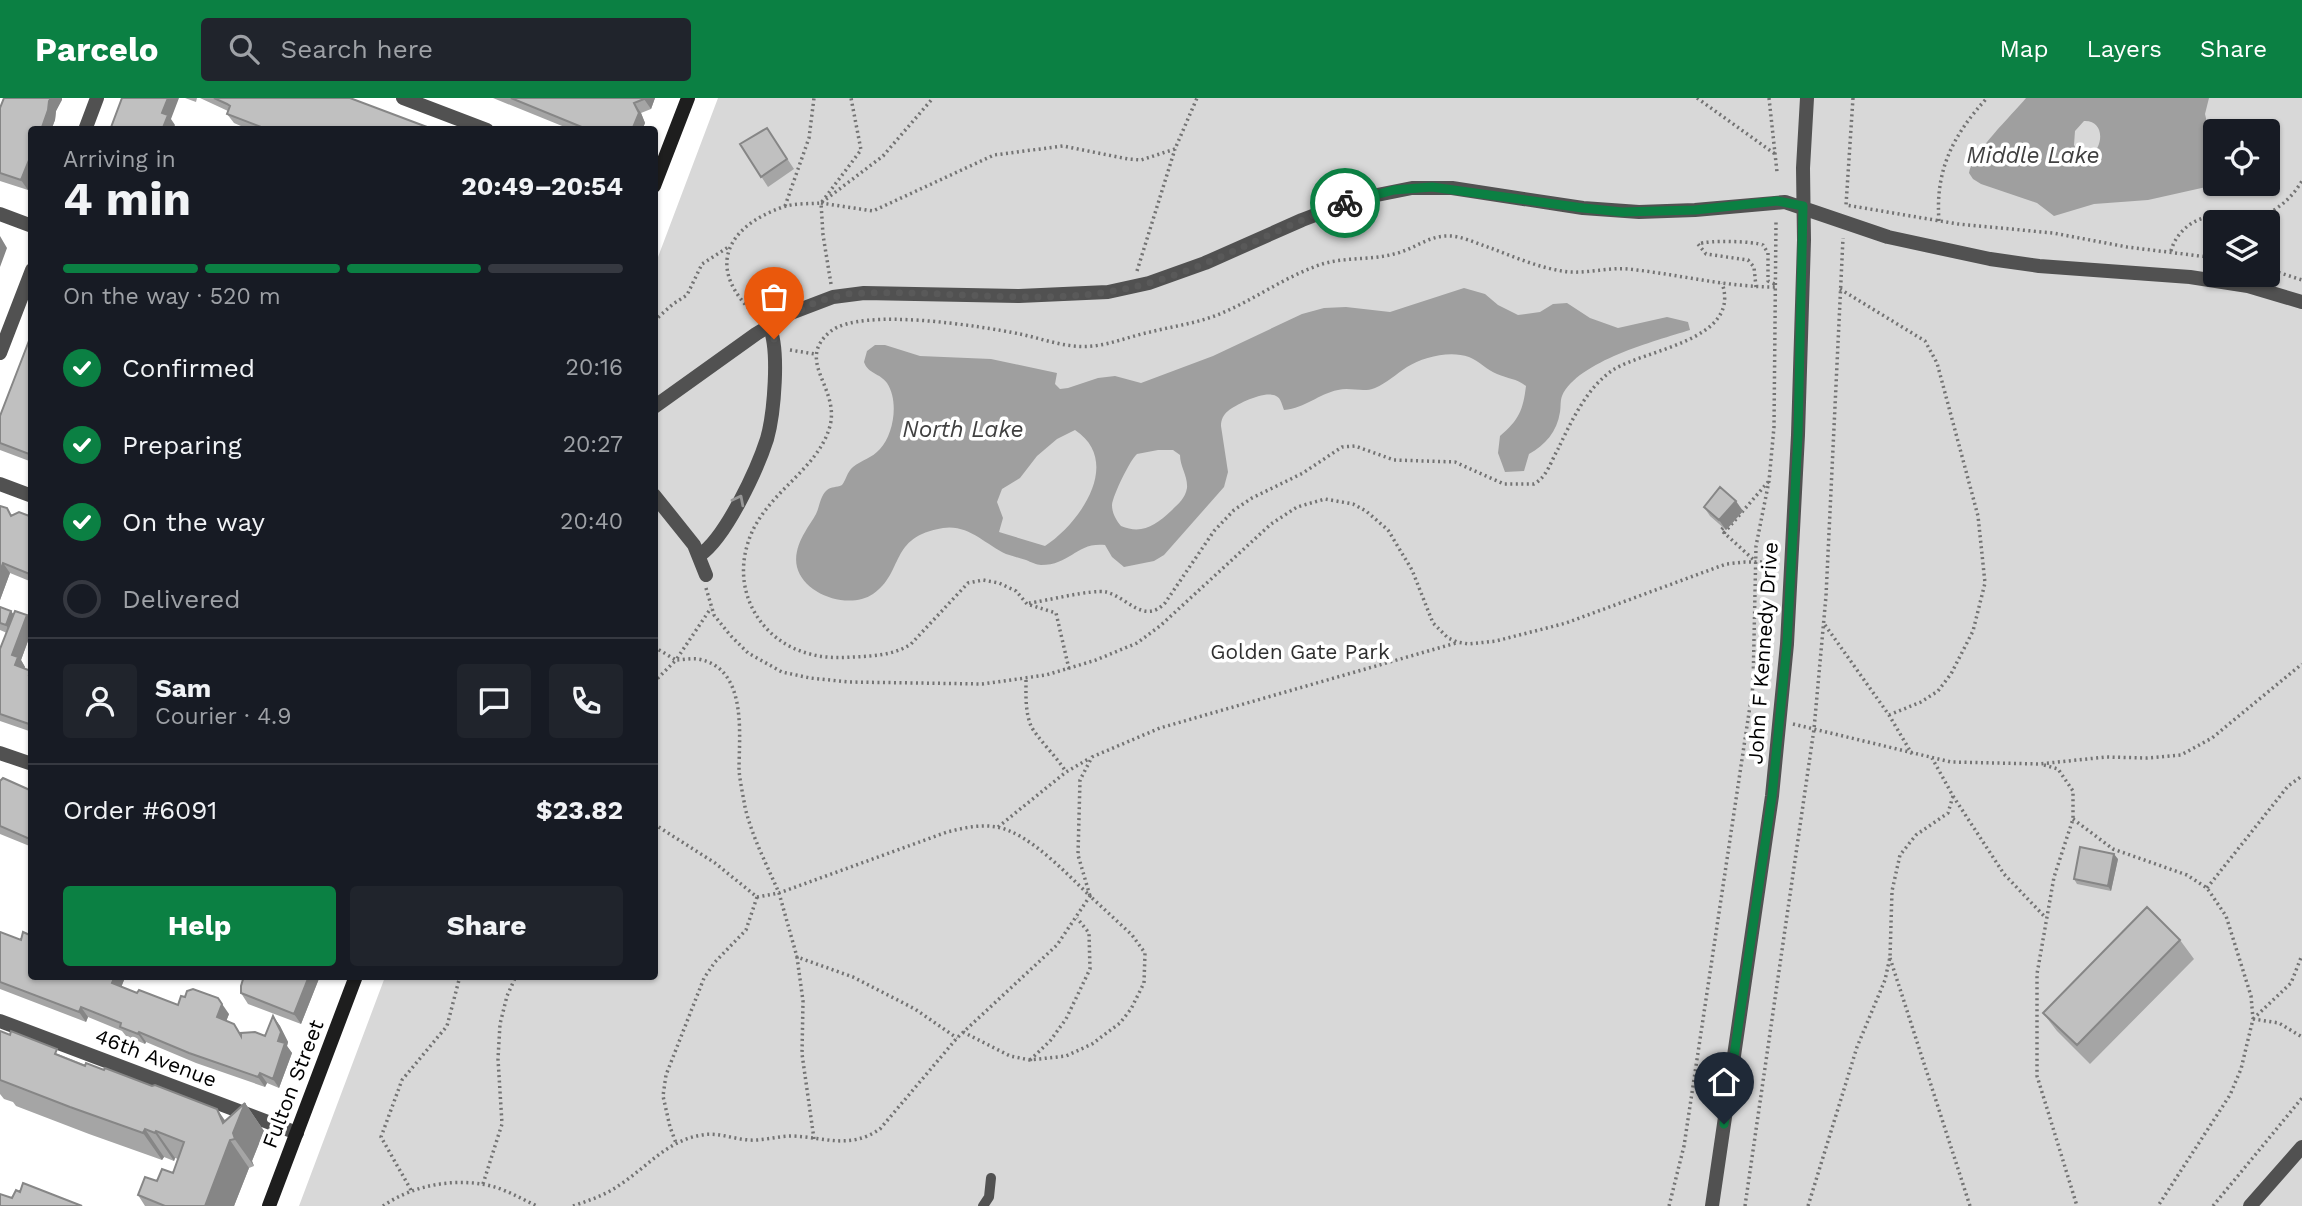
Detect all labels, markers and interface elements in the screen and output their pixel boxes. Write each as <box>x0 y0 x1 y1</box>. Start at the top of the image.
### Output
search box <box>201 18 691 81</box>
text: Parcelo <box>35 30 159 69</box>
icon: search <box>225 30 263 68</box>
text: Search here <box>281 34 433 64</box>
text: Map <box>2000 35 2048 63</box>
text: Layers <box>2086 35 2162 63</box>
text: Share <box>2200 35 2267 63</box>
map controls <box>2203 119 2280 287</box>
button: locate <box>2203 119 2280 196</box>
water label: Middle Lake <box>1966 142 2100 169</box>
text: Arriving in <box>63 146 176 173</box>
courier <box>1310 168 1380 238</box>
text: 20:49–20:54 <box>461 171 623 201</box>
text: 4 min <box>63 172 191 226</box>
icon: bike <box>1326 184 1364 222</box>
button: layers <box>2203 210 2280 287</box>
pin <box>744 267 804 339</box>
icon: bag <box>755 278 793 316</box>
text: On the way · 520 m <box>63 283 281 310</box>
icon: check <box>63 349 101 387</box>
text: Confirmed <box>122 353 255 383</box>
text: 20:16 <box>566 354 623 381</box>
water label: North Lake <box>902 416 1024 443</box>
icon: check <box>63 426 101 464</box>
text: Preparing <box>122 430 242 460</box>
text: 20:27 <box>563 431 623 458</box>
one-way arrow <box>730 495 744 507</box>
icon: check <box>63 503 101 541</box>
text: On the way <box>122 507 265 537</box>
text: 20:40 <box>560 508 623 535</box>
street label: John F Kennedy Drive <box>1742 541 1783 765</box>
text: Delivered <box>122 584 241 614</box>
park label: Golden Gate Park <box>1210 639 1390 664</box>
button: person <box>63 664 137 738</box>
button: chat <box>457 664 531 738</box>
button: phone <box>549 664 623 738</box>
text: Sam <box>155 673 211 703</box>
text: Courier · 4.9 <box>155 703 291 730</box>
text: Order #6091 <box>63 795 217 825</box>
text: $23.82 <box>536 795 623 825</box>
button: Help <box>63 886 336 966</box>
button: Share <box>350 886 623 966</box>
street label: Fulton Street <box>257 1016 329 1152</box>
street label: 46th Avenue <box>92 1023 220 1092</box>
pin <box>1694 1052 1754 1124</box>
icon: home <box>1705 1063 1743 1101</box>

